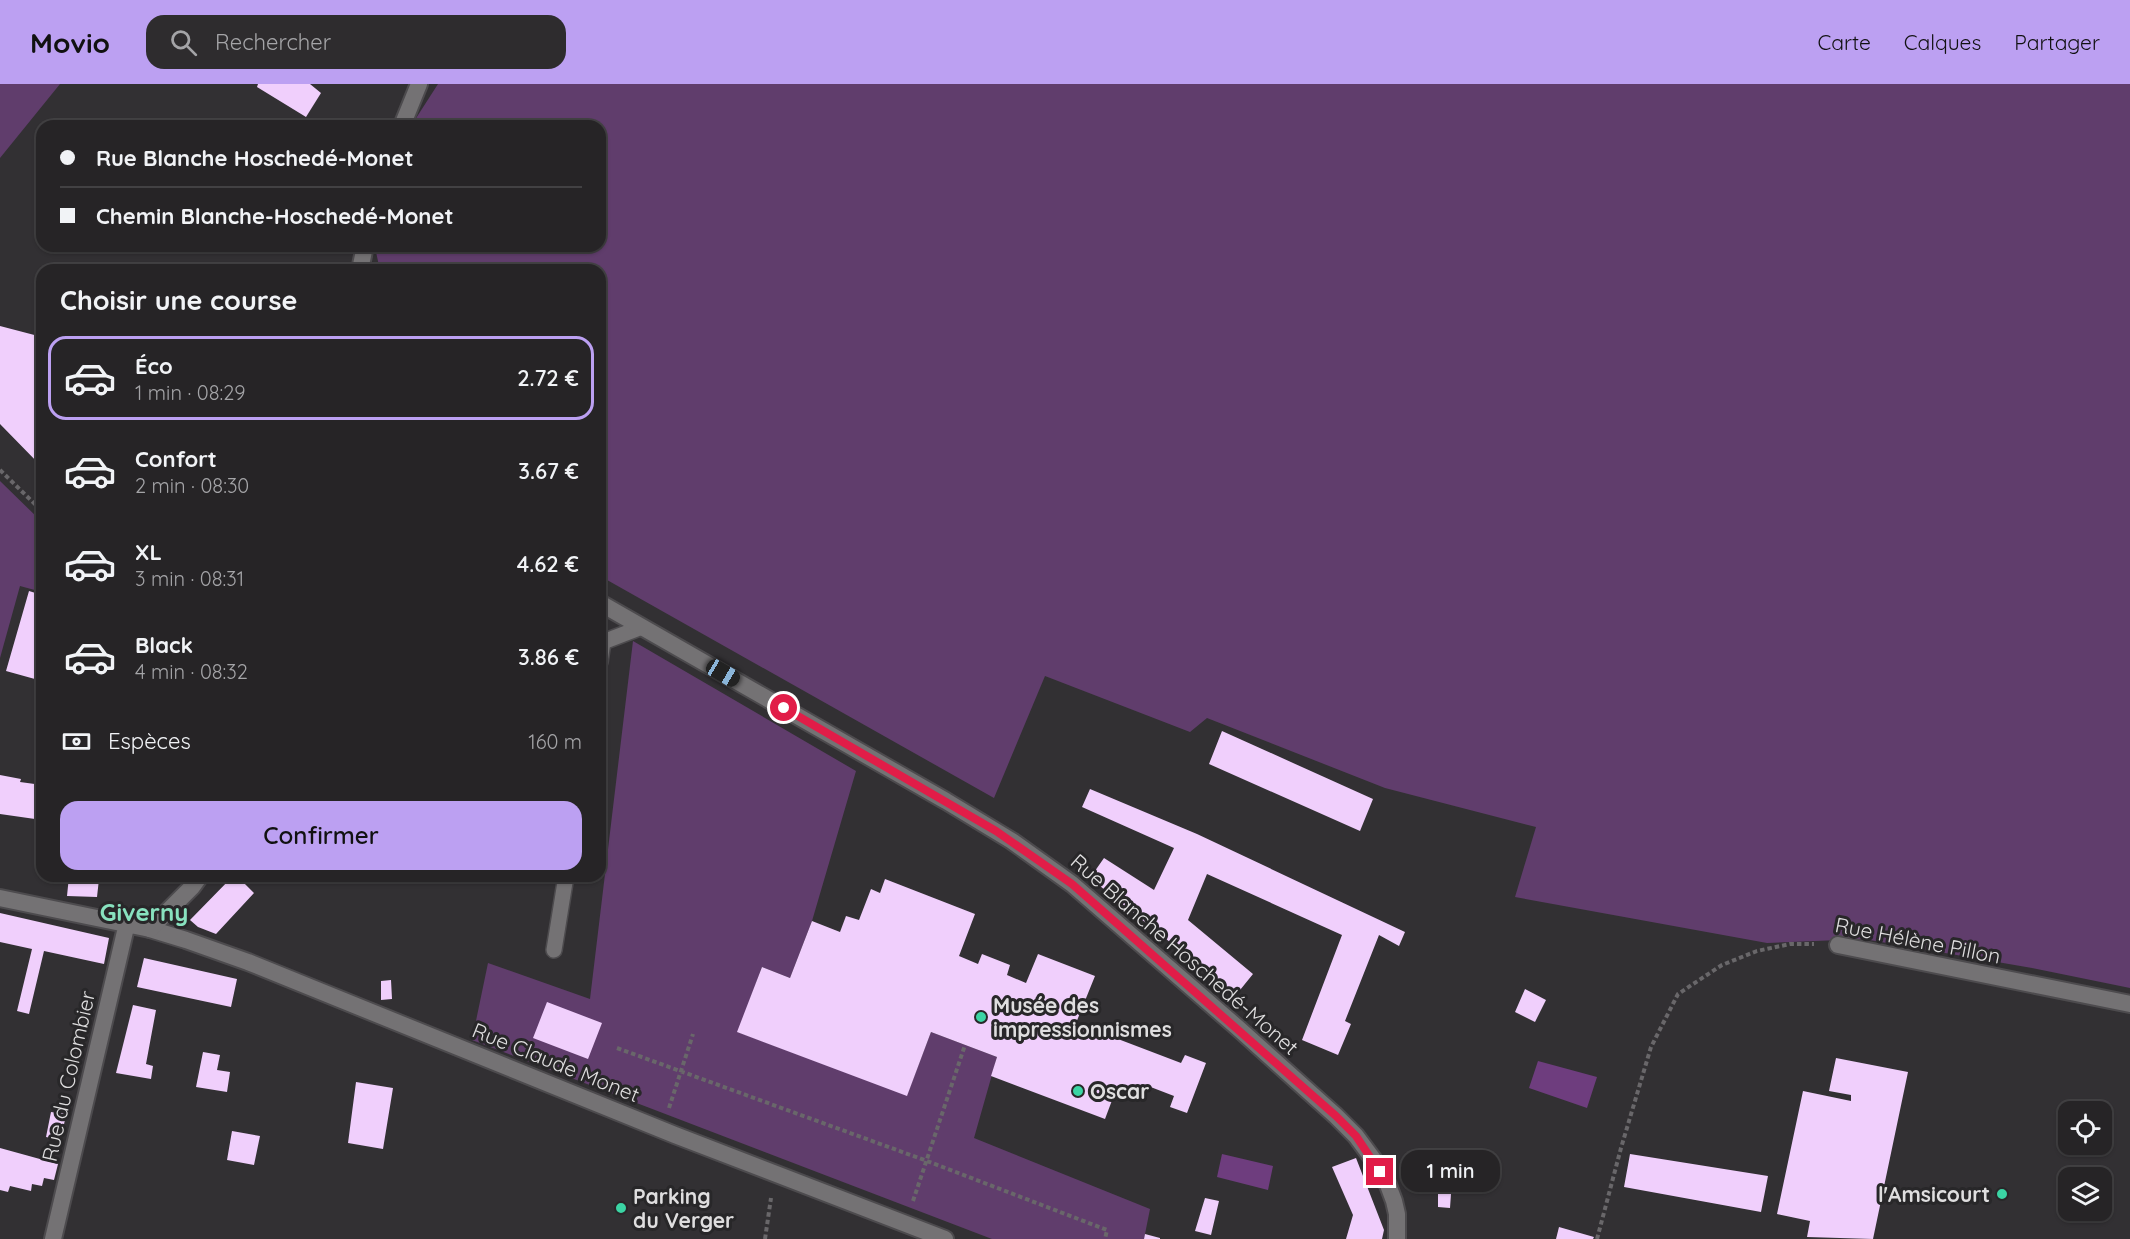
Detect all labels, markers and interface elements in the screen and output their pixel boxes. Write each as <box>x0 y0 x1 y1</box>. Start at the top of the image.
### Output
search box <box>146 15 566 69</box>
text: Movio <box>30 25 110 60</box>
icon: search <box>167 26 200 59</box>
text: Rechercher <box>215 28 331 56</box>
text: Carte <box>1817 29 1871 55</box>
text: Calques <box>1904 29 1981 55</box>
text: Partager <box>2014 29 2100 55</box>
text: Rue Blanche Hoschedé-Monet <box>96 144 413 172</box>
text: Chemin Blanche-Hoschedé-Monet <box>96 202 453 230</box>
text: Choisir une course <box>60 283 297 317</box>
icon: car <box>63 351 117 405</box>
text: Éco <box>135 352 173 380</box>
text: 2.72 € <box>517 364 579 392</box>
text: 1 min · 08:29 <box>135 380 245 405</box>
icon: car <box>63 444 117 498</box>
text: Confort <box>135 445 217 473</box>
text: 3.67 € <box>518 457 579 485</box>
text: 2 min · 08:30 <box>135 473 249 498</box>
icon: car <box>63 537 117 591</box>
text: XL <box>135 538 162 566</box>
text: 4.62 € <box>517 550 579 578</box>
text: 3 min · 08:31 <box>135 566 244 591</box>
icon: car <box>63 630 117 684</box>
text: Black <box>135 631 193 659</box>
text: 3.86 € <box>518 643 579 671</box>
car <box>703 656 743 690</box>
text: 4 min · 08:32 <box>135 659 248 684</box>
route start <box>770 694 797 721</box>
icon: cash <box>60 725 93 758</box>
text: Espèces <box>108 727 191 755</box>
text: 160 m <box>528 729 582 754</box>
button: Confirmer <box>60 801 582 870</box>
street label: Rue Blanche Hoschedé-Monet <box>1066 848 1304 1060</box>
district label: Giverny <box>100 897 188 927</box>
street label: Rue Hélène Pillon <box>1833 911 2003 969</box>
street label: Rue du Colombier <box>36 988 100 1164</box>
place label: Musée des impressionnismes <box>993 992 1172 1042</box>
marker: Musée des impressionnismes <box>974 1010 988 1024</box>
street label: Rue Claude Monet <box>469 1017 643 1107</box>
place label: Oscar <box>1090 1078 1149 1104</box>
marker: Oscar <box>1071 1084 1085 1098</box>
map controls <box>2058 1101 2112 1221</box>
button: locate <box>2058 1101 2112 1155</box>
callout: 1 min <box>1401 1151 1500 1193</box>
route end <box>1366 1158 1393 1185</box>
text: 1 min <box>1427 1158 1474 1183</box>
button: layers <box>2058 1167 2112 1221</box>
place label: l'Amsicourt <box>1878 1181 1990 1207</box>
place label: Parking du Verger <box>633 1183 734 1233</box>
marker: l'Amsicourt <box>1995 1187 2009 1201</box>
marker: Parking du Verger <box>614 1201 628 1215</box>

